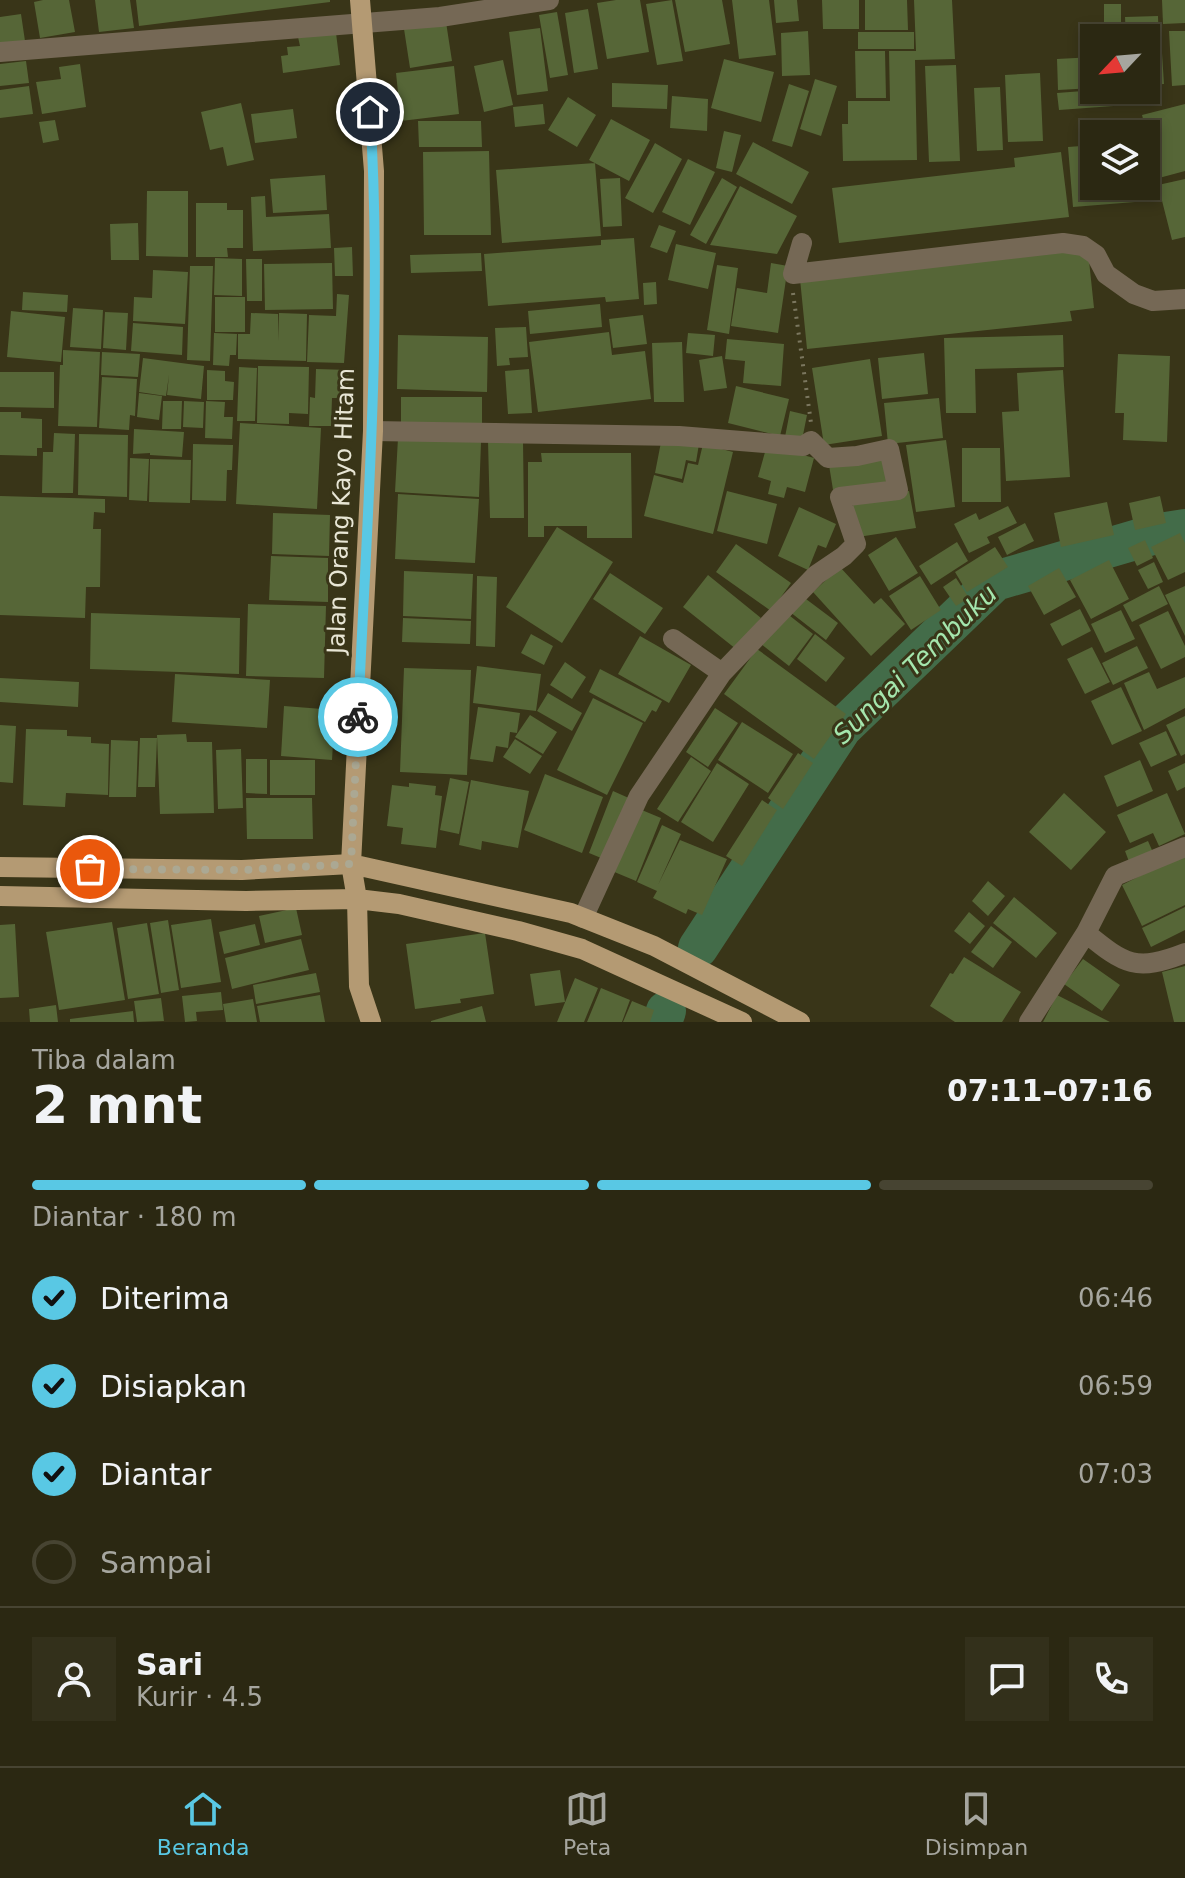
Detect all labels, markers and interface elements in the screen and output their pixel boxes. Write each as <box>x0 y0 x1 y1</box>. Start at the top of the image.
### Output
north arrow <box>1080 24 1160 104</box>
map controls <box>1080 24 1160 200</box>
pin <box>336 78 404 146</box>
icon: home <box>348 90 392 134</box>
button: layers <box>1080 120 1160 200</box>
street label: Jalan Orang Kayo Hitam <box>322 367 360 657</box>
water label: Sungai Tembuku <box>827 578 1003 750</box>
courier <box>318 677 398 757</box>
icon: bike <box>336 695 380 739</box>
pin <box>56 835 124 903</box>
icon: bag <box>68 847 112 891</box>
text: Tiba dalam <box>32 1045 176 1075</box>
text: 07:11–07:16 <box>947 1073 1153 1108</box>
text: 2 mnt <box>32 1075 202 1135</box>
text: Diantar · 180 m <box>32 1202 236 1232</box>
icon: check <box>32 1276 76 1320</box>
text: Diterima <box>100 1281 230 1316</box>
text: 06:46 <box>1078 1283 1153 1313</box>
icon: check <box>32 1364 76 1408</box>
text: Disiapkan <box>100 1369 247 1404</box>
text: 06:59 <box>1078 1371 1153 1401</box>
icon: check <box>32 1452 76 1496</box>
text: Diantar <box>100 1457 211 1492</box>
text: 07:03 <box>1078 1459 1153 1489</box>
text: Sampai <box>100 1545 212 1580</box>
button: person <box>32 1637 116 1721</box>
button: chat <box>965 1637 1049 1721</box>
button: phone <box>1069 1637 1153 1721</box>
text: Sari <box>136 1647 203 1682</box>
text: Kurir · 4.5 <box>136 1682 263 1712</box>
tab: Beranda <box>157 1787 249 1860</box>
tab: Peta <box>563 1787 611 1860</box>
tab: Disimpan <box>925 1787 1028 1860</box>

